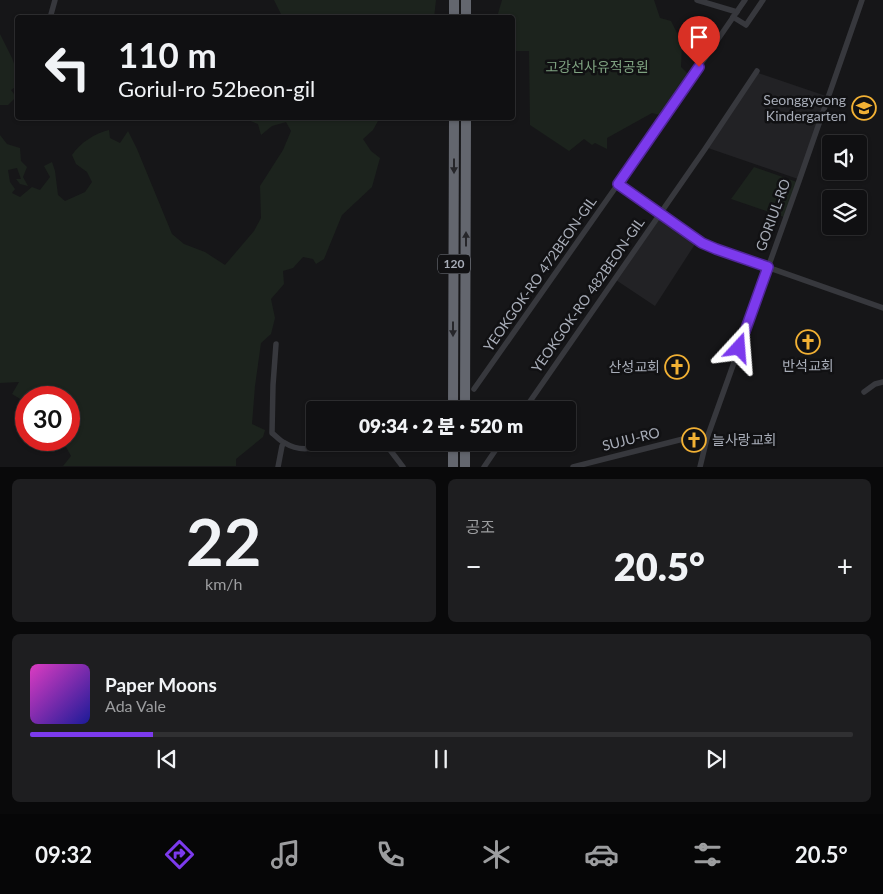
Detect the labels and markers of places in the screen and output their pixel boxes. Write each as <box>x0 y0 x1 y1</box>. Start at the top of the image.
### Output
pin <box>678 16 720 67</box>
place label: Seonggyeong Kindergarten <box>763 91 846 124</box>
school or university icon: Seonggyeong Kindergarten <box>851 95 877 121</box>
church icon: 반석교회 <box>795 329 821 355</box>
church icon: 산성교회 <box>664 354 690 380</box>
place label: 반석교회 <box>782 357 834 374</box>
place label: 산성교회 <box>608 358 660 375</box>
church icon: 늘사랑교회 <box>681 427 707 453</box>
place label: 늘사랑교회 <box>712 431 776 448</box>

